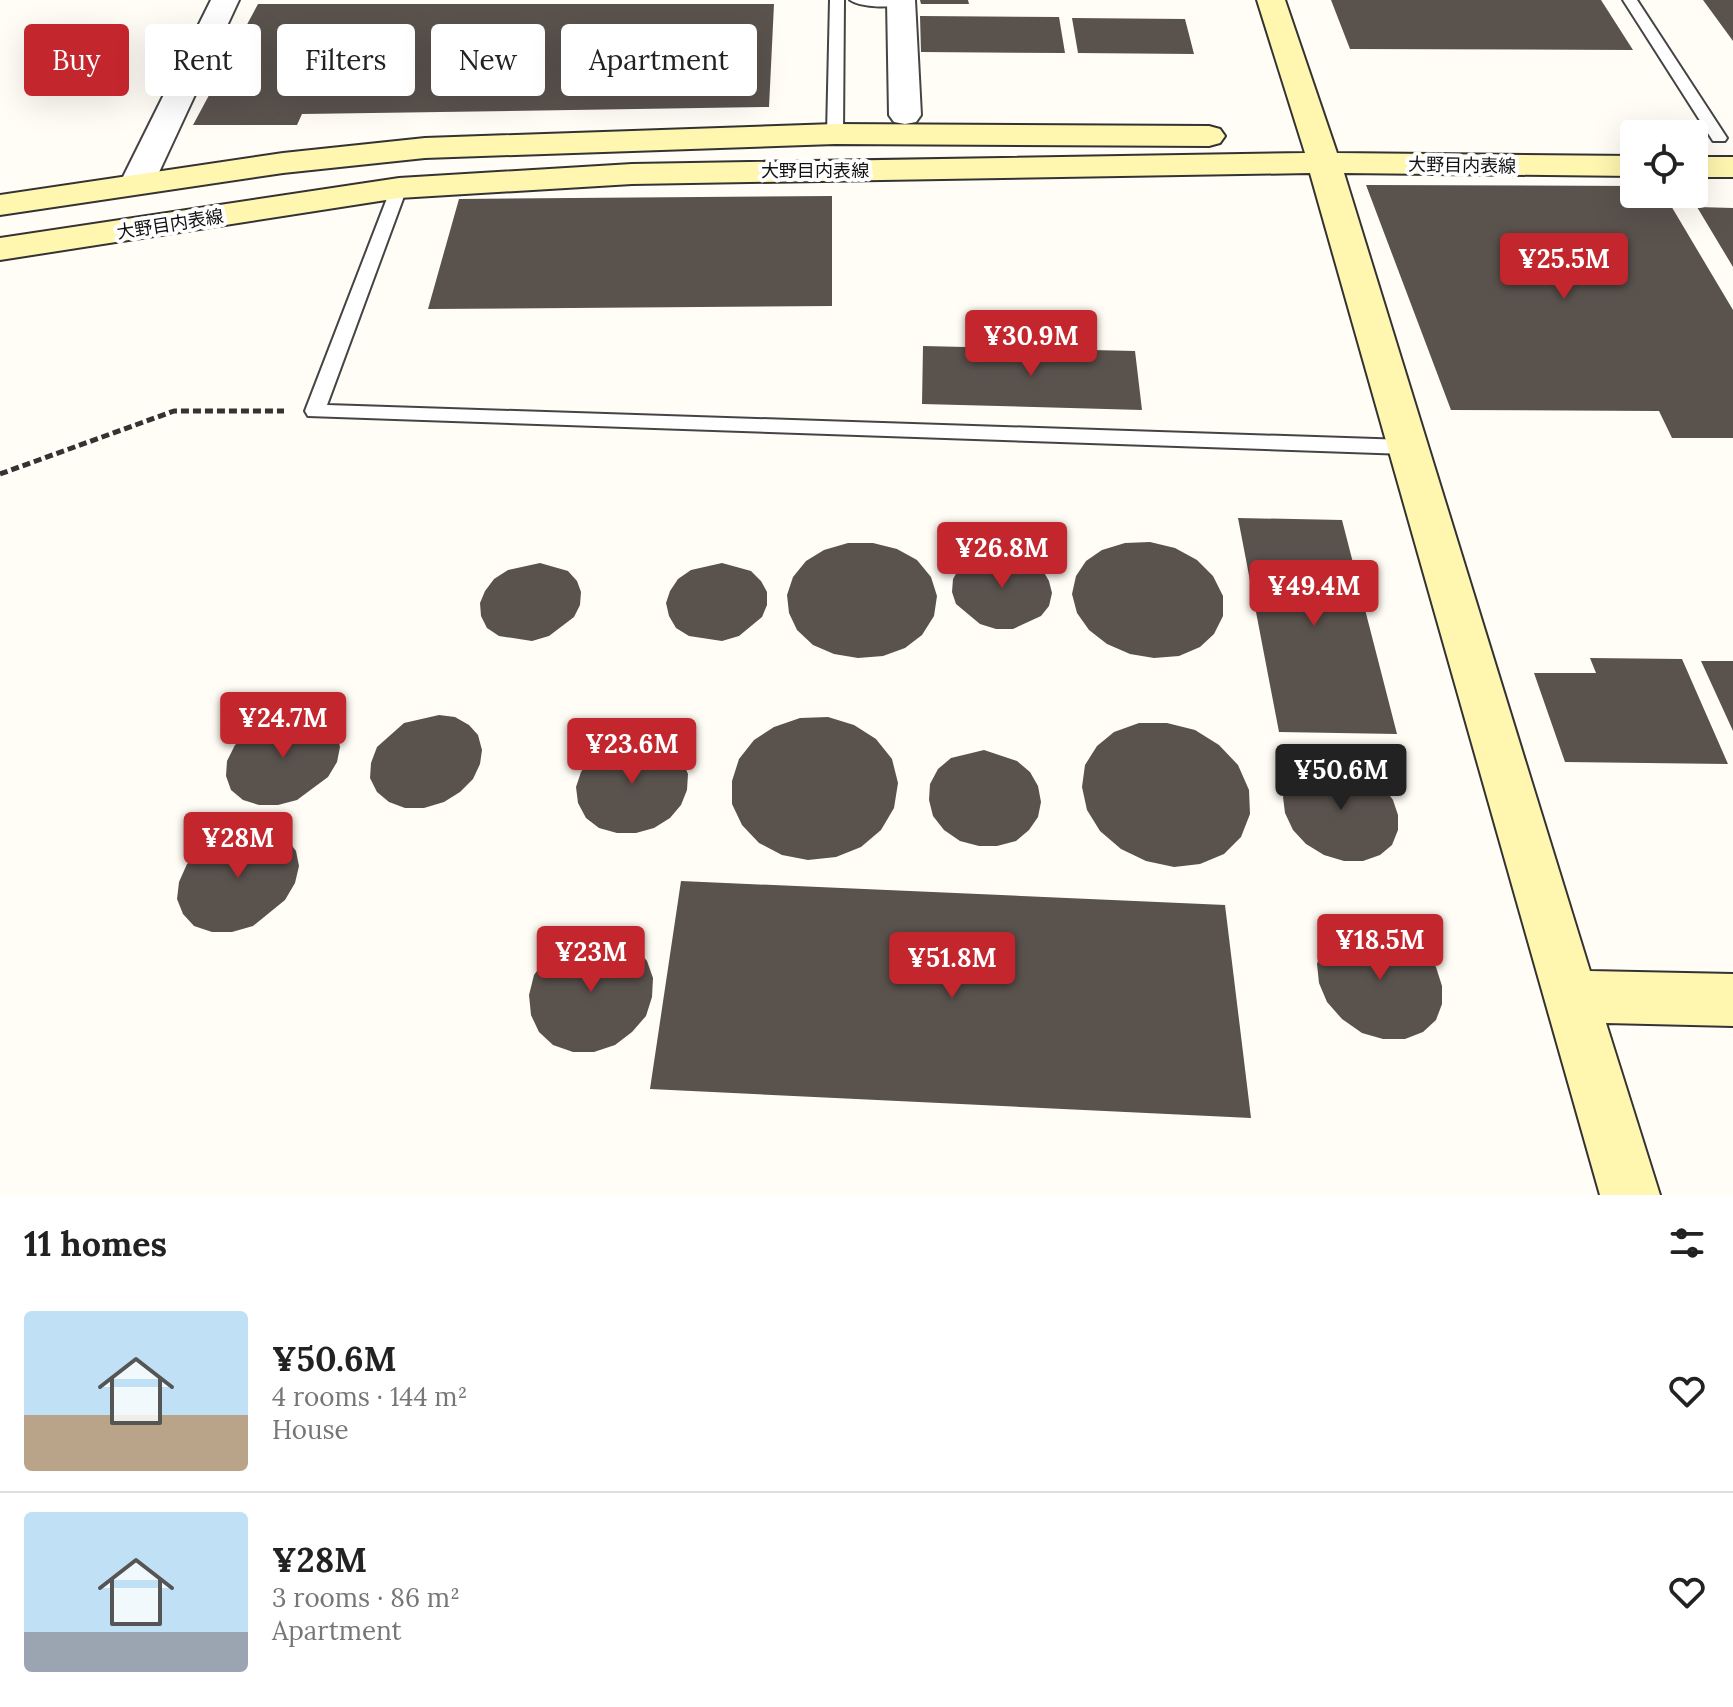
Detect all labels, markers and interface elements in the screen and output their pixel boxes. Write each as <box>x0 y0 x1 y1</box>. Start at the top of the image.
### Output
chip: Buy <box>24 24 129 96</box>
chip: Rent <box>145 24 261 96</box>
chip: Filters <box>277 24 415 96</box>
chip: New <box>431 24 545 96</box>
chip: Apartment <box>561 24 757 96</box>
map controls <box>1620 120 1708 208</box>
button: locate <box>1620 120 1708 208</box>
street label: 大野目内表線 <box>1408 153 1516 177</box>
street label: 大野目内表線 <box>761 159 869 182</box>
street label: 大野目内表線 <box>115 204 225 244</box>
pin: ¥25.5M <box>1499 233 1629 301</box>
text: ¥25.5M <box>1518 242 1610 275</box>
pin: ¥30.9M <box>966 310 1096 378</box>
text: ¥30.9M <box>983 319 1079 352</box>
pin: ¥26.8M <box>937 522 1067 590</box>
text: ¥26.8M <box>955 531 1049 564</box>
pin: ¥49.4M <box>1249 560 1379 628</box>
text: ¥49.4M <box>1267 569 1361 602</box>
pin: ¥24.7M <box>218 692 348 760</box>
text: ¥24.7M <box>238 701 328 734</box>
pin: ¥23.6M <box>567 718 697 786</box>
text: ¥23.6M <box>585 727 679 760</box>
pin: ¥50.6M <box>1276 744 1406 812</box>
text: ¥50.6M <box>1293 753 1389 786</box>
pin: ¥28M <box>191 812 285 880</box>
text: ¥28M <box>202 821 274 854</box>
pin: ¥18.5M <box>1315 914 1445 982</box>
text: ¥18.5M <box>1335 923 1425 956</box>
pin: ¥23M <box>544 926 638 994</box>
pin: ¥51.8M <box>887 932 1017 1000</box>
text: ¥23M <box>555 935 627 968</box>
text: ¥51.8M <box>907 941 997 974</box>
icon: filters <box>1665 1221 1709 1265</box>
text: 11 homes <box>24 1222 167 1265</box>
text: ¥50.6M <box>272 1337 396 1380</box>
icon: home <box>88 1343 184 1439</box>
icon: heart <box>1665 1369 1709 1413</box>
text: 4 rooms · 144 m² <box>272 1380 468 1413</box>
text: House <box>272 1413 349 1446</box>
text: ¥28M <box>272 1538 367 1581</box>
icon: home <box>88 1544 184 1640</box>
icon: heart <box>1665 1570 1709 1614</box>
text: 3 rooms · 86 m² <box>272 1581 460 1614</box>
text: Apartment <box>272 1614 402 1647</box>

